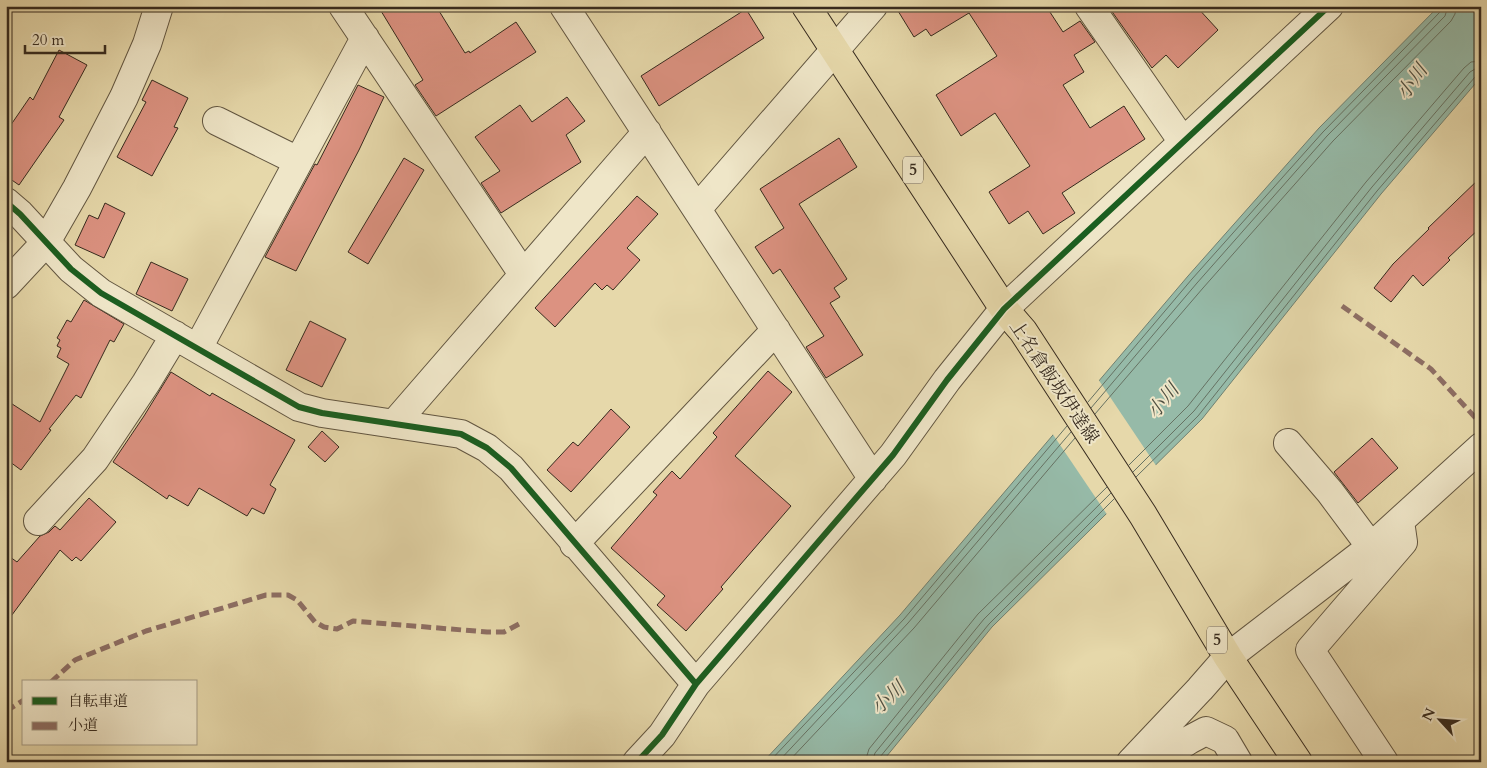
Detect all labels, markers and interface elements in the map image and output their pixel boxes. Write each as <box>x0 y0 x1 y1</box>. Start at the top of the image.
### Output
scale bar <box>25 22 105 54</box>
text: 20 m <box>32 30 64 50</box>
water label: 小川 <box>1390 57 1435 105</box>
road number: 5 <box>903 156 923 184</box>
street label: 上名倉飯坂伊達線 <box>1003 315 1105 449</box>
water label: 小川 <box>1141 377 1186 424</box>
road number: 5 <box>1207 626 1227 654</box>
water label: 小川 <box>865 674 912 720</box>
legend <box>22 680 198 746</box>
text: 自転車道 <box>68 691 128 711</box>
north arrow <box>1414 696 1464 746</box>
text: N <box>1418 705 1440 724</box>
text: 小道 <box>68 715 98 735</box>

